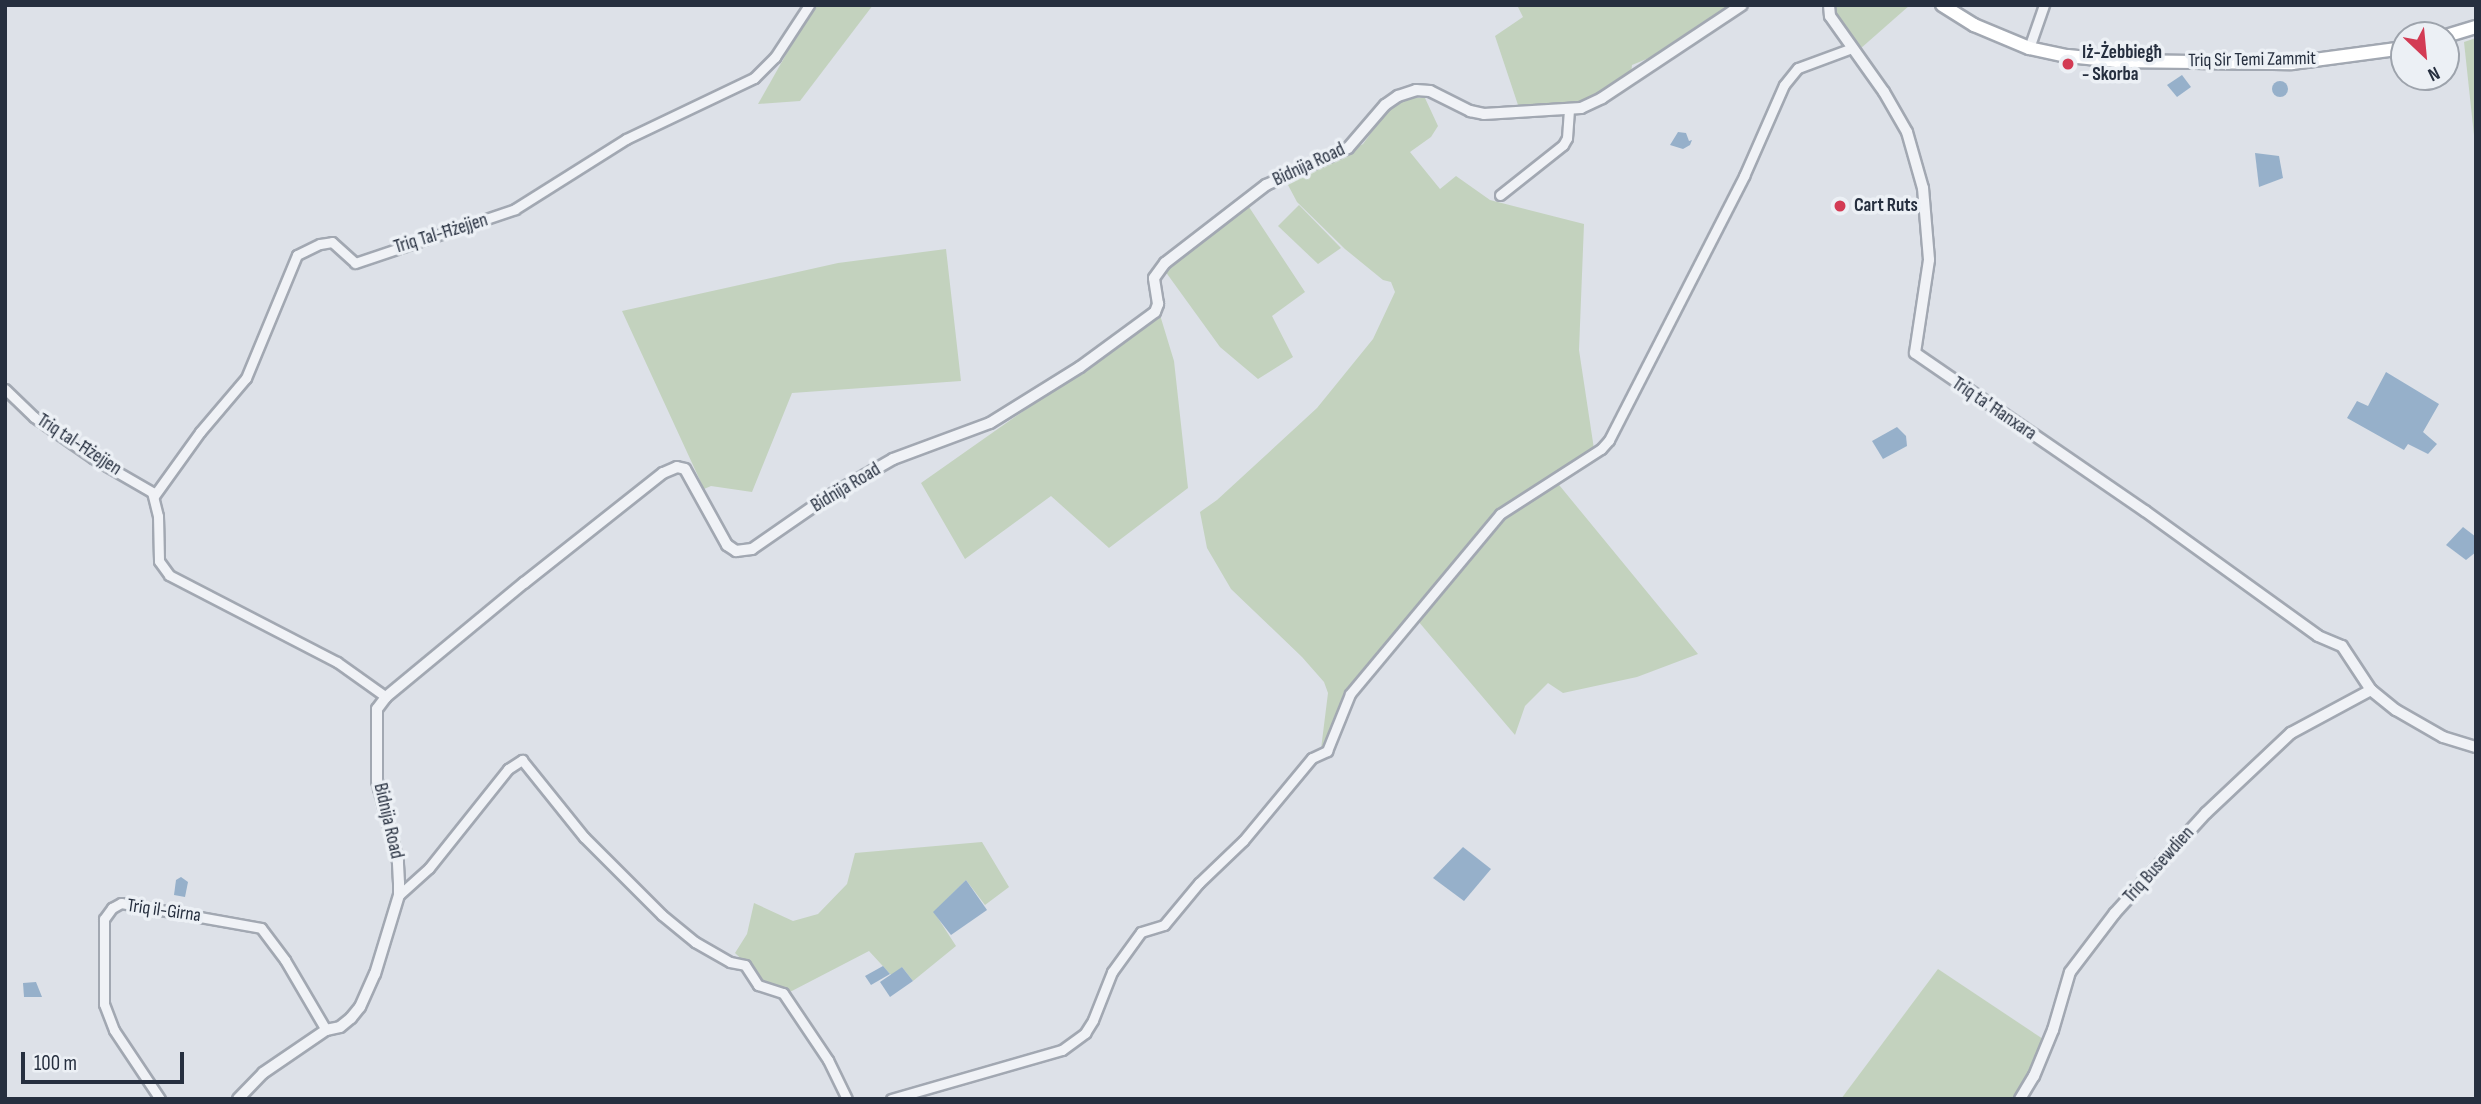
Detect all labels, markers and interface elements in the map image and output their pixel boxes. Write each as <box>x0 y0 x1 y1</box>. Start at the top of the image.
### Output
north arrow <box>2390 21 2460 91</box>
place label: Iż-Żebbiegħ - Skorba <box>2082 42 2162 86</box>
street label: Triq Sir Temi Zammit <box>2188 47 2316 73</box>
marker: Iż-Żebbiegħ - Skorba <box>2060 56 2076 72</box>
text: N <box>2424 61 2443 86</box>
street label: Bidnija Road <box>1269 138 1349 192</box>
place label: Cart Ruts <box>1854 195 1918 217</box>
marker: Cart Ruts <box>1832 198 1848 214</box>
street label: Triq Tal-Ħżejjen <box>391 209 491 259</box>
street label: Triq ta' Ħanxara <box>1947 372 2041 446</box>
street label: Triq tal-Ħżejjen <box>32 409 126 481</box>
street label: Bidnija Road <box>807 458 885 518</box>
street label: Bidnija Road <box>368 781 408 861</box>
street label: Triq Busewdien <box>2119 822 2199 908</box>
street label: Triq il-Girna <box>126 895 202 927</box>
scale bar <box>24 1038 187 1082</box>
text: 100 m <box>34 1051 77 1076</box>

